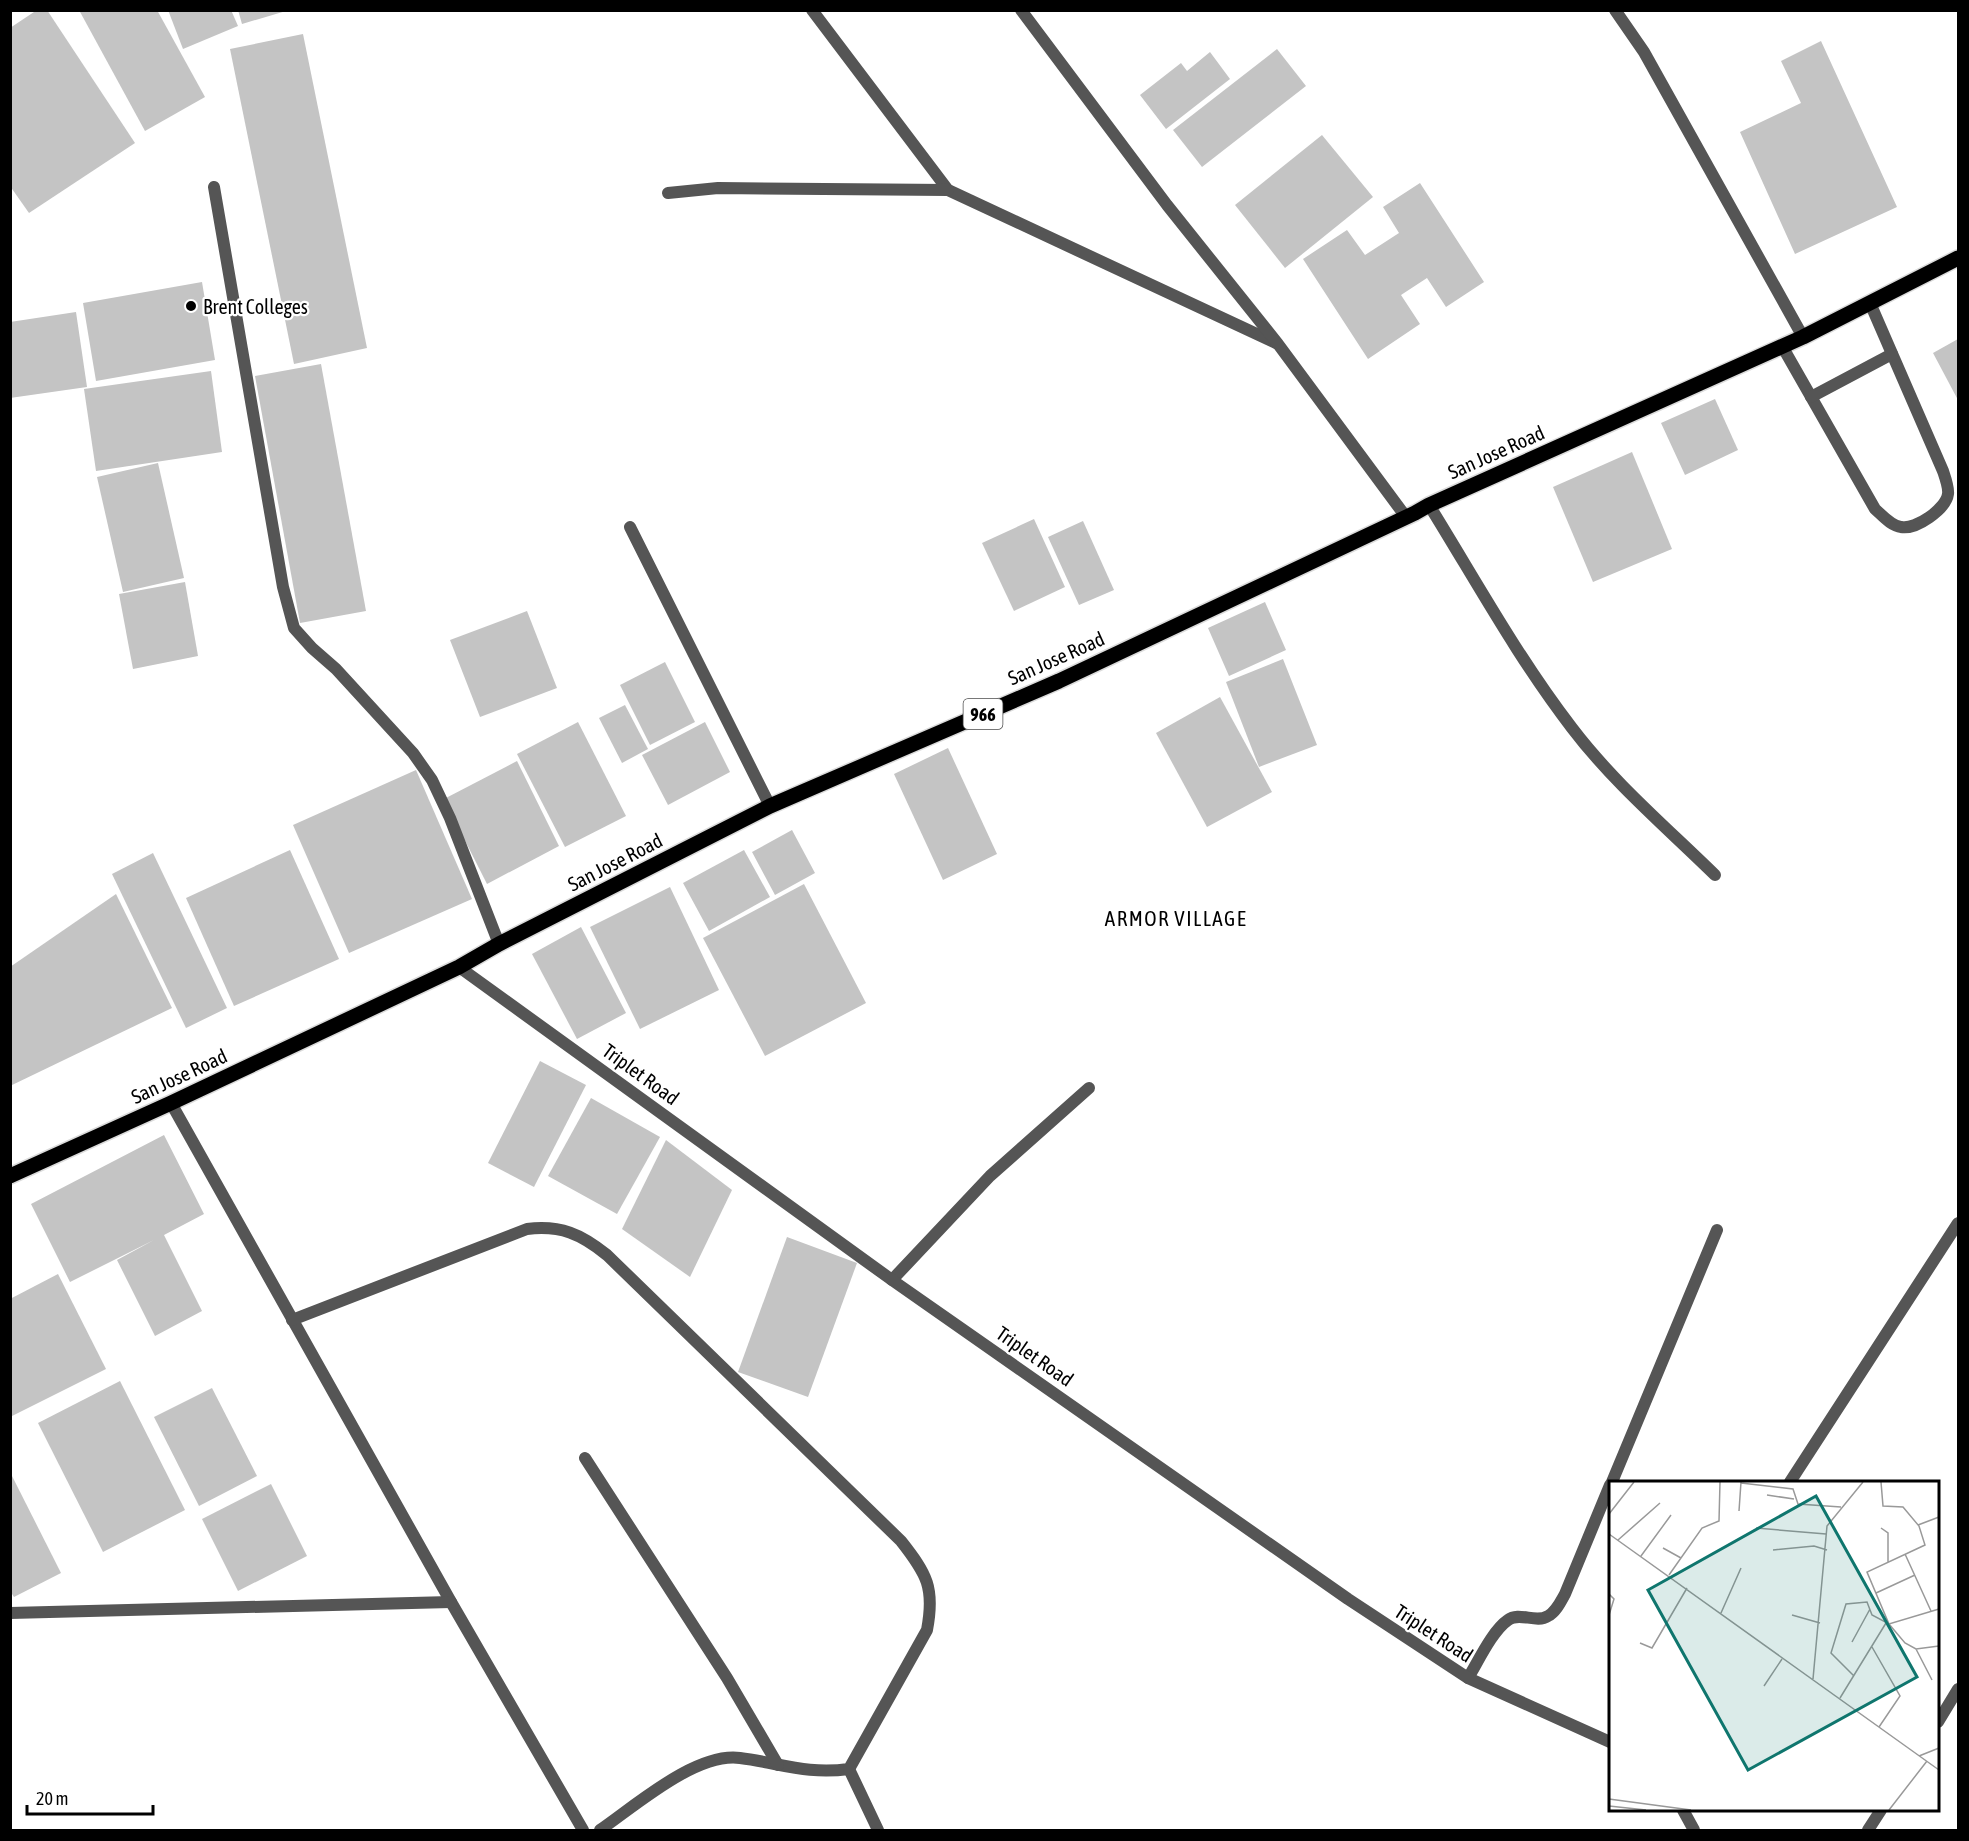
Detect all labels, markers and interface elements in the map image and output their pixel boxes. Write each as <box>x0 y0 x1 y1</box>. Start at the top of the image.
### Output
place label: Brent Colleges <box>203 295 308 318</box>
marker: Brent Colleges <box>184 299 198 313</box>
street label: San Jose Road <box>1444 421 1548 483</box>
street label: San Jose Road <box>1004 627 1108 689</box>
road number: 966 <box>964 699 1002 729</box>
street label: San Jose Road <box>564 828 666 896</box>
district label: ARMOR VILLAGE <box>1105 906 1247 930</box>
street label: Triplet Road <box>598 1039 684 1109</box>
street label: San Jose Road <box>127 1044 231 1108</box>
street label: Triplet Road <box>992 1321 1078 1391</box>
inset map <box>1609 1481 1939 1811</box>
street label: Triplet Road <box>1391 1599 1477 1667</box>
scale bar <box>27 1778 153 1816</box>
text: 20 m <box>36 1788 68 1809</box>

